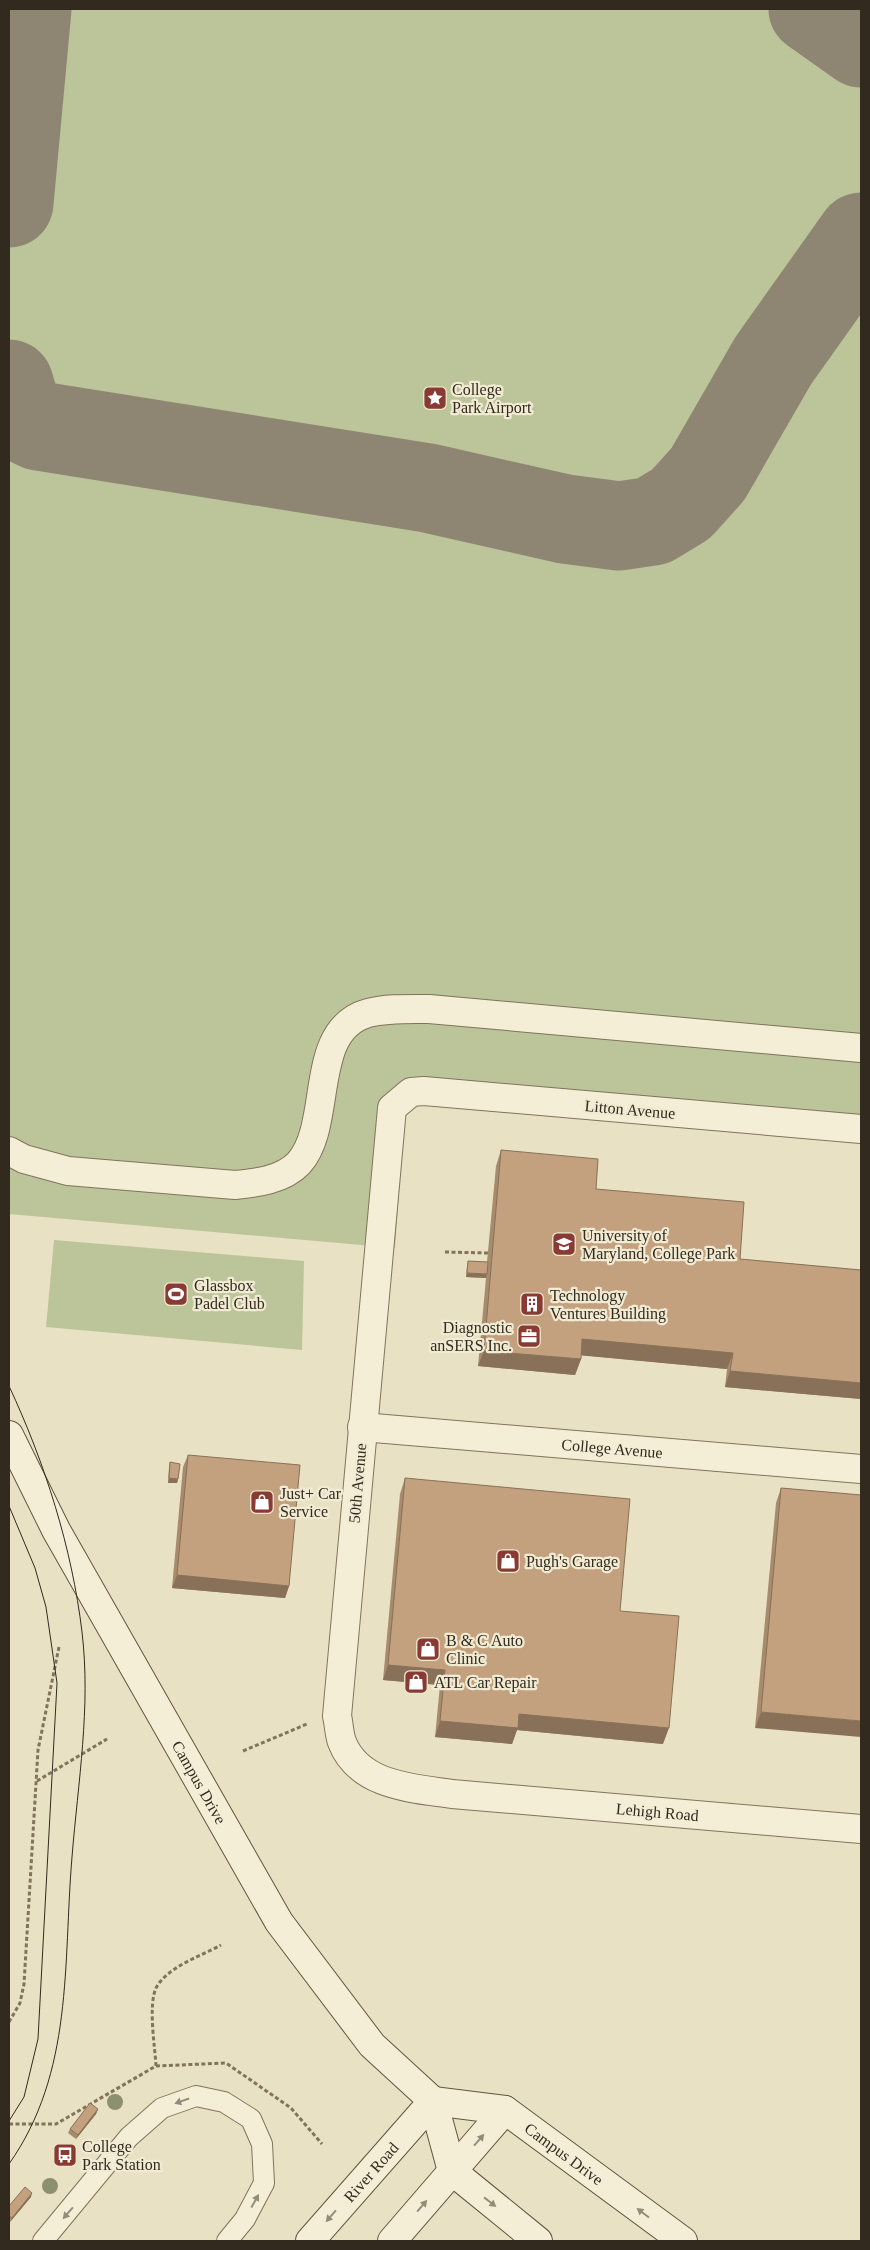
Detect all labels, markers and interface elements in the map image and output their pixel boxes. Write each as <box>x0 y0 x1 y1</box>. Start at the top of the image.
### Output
place label: College Park Airport <box>452 381 532 417</box>
place icon: College Park Airport <box>422 385 448 411</box>
street label: Litton Avenue <box>584 1097 676 1122</box>
place label: University of Maryland, College Park <box>582 1227 735 1263</box>
school or university icon: University of Maryland, College Park <box>551 1231 577 1257</box>
place label: Glassbox Padel Club <box>194 1277 265 1312</box>
sports icon: Glassbox Padel Club <box>163 1281 189 1307</box>
place label: Technology Ventures Building <box>550 1287 666 1323</box>
building icon: Technology Ventures Building <box>519 1291 545 1317</box>
place label: Diagnostic anSERS Inc. <box>430 1319 512 1354</box>
office icon: Diagnostic anSERS Inc. <box>516 1323 542 1349</box>
street label: College Avenue <box>561 1436 663 1461</box>
street label: 50th Avenue <box>346 1442 369 1524</box>
place label: Just+ Car Service <box>280 1485 342 1520</box>
shop icon: Just+ Car Service <box>249 1489 275 1515</box>
shop icon: Pugh's Garage <box>495 1548 521 1574</box>
place label: Pugh's Garage <box>526 1553 618 1571</box>
place label: B & C Auto Clinic <box>446 1632 523 1667</box>
shop icon: B & C Auto Clinic <box>415 1636 441 1662</box>
shop icon: ATL Car Repair <box>403 1669 429 1695</box>
place label: ATL Car Repair <box>434 1674 537 1692</box>
street label: Campus Drive <box>169 1738 229 1827</box>
street label: Lehigh Road <box>615 1800 699 1824</box>
one-way arrow <box>174 2098 189 2106</box>
street label: Campus Drive <box>521 2120 606 2188</box>
one-way arrow <box>473 2134 484 2147</box>
place label: College Park Station <box>82 2138 161 2173</box>
street label: River Road <box>341 2139 402 2205</box>
bus stop icon: College Park Station <box>52 2142 78 2168</box>
one-way arrow <box>250 2194 259 2208</box>
one-way arrow <box>483 2197 496 2208</box>
one-way arrow <box>417 2200 428 2213</box>
one-way arrow <box>62 2206 73 2219</box>
one-way arrow <box>636 2208 650 2218</box>
one-way arrow <box>325 2209 336 2222</box>

